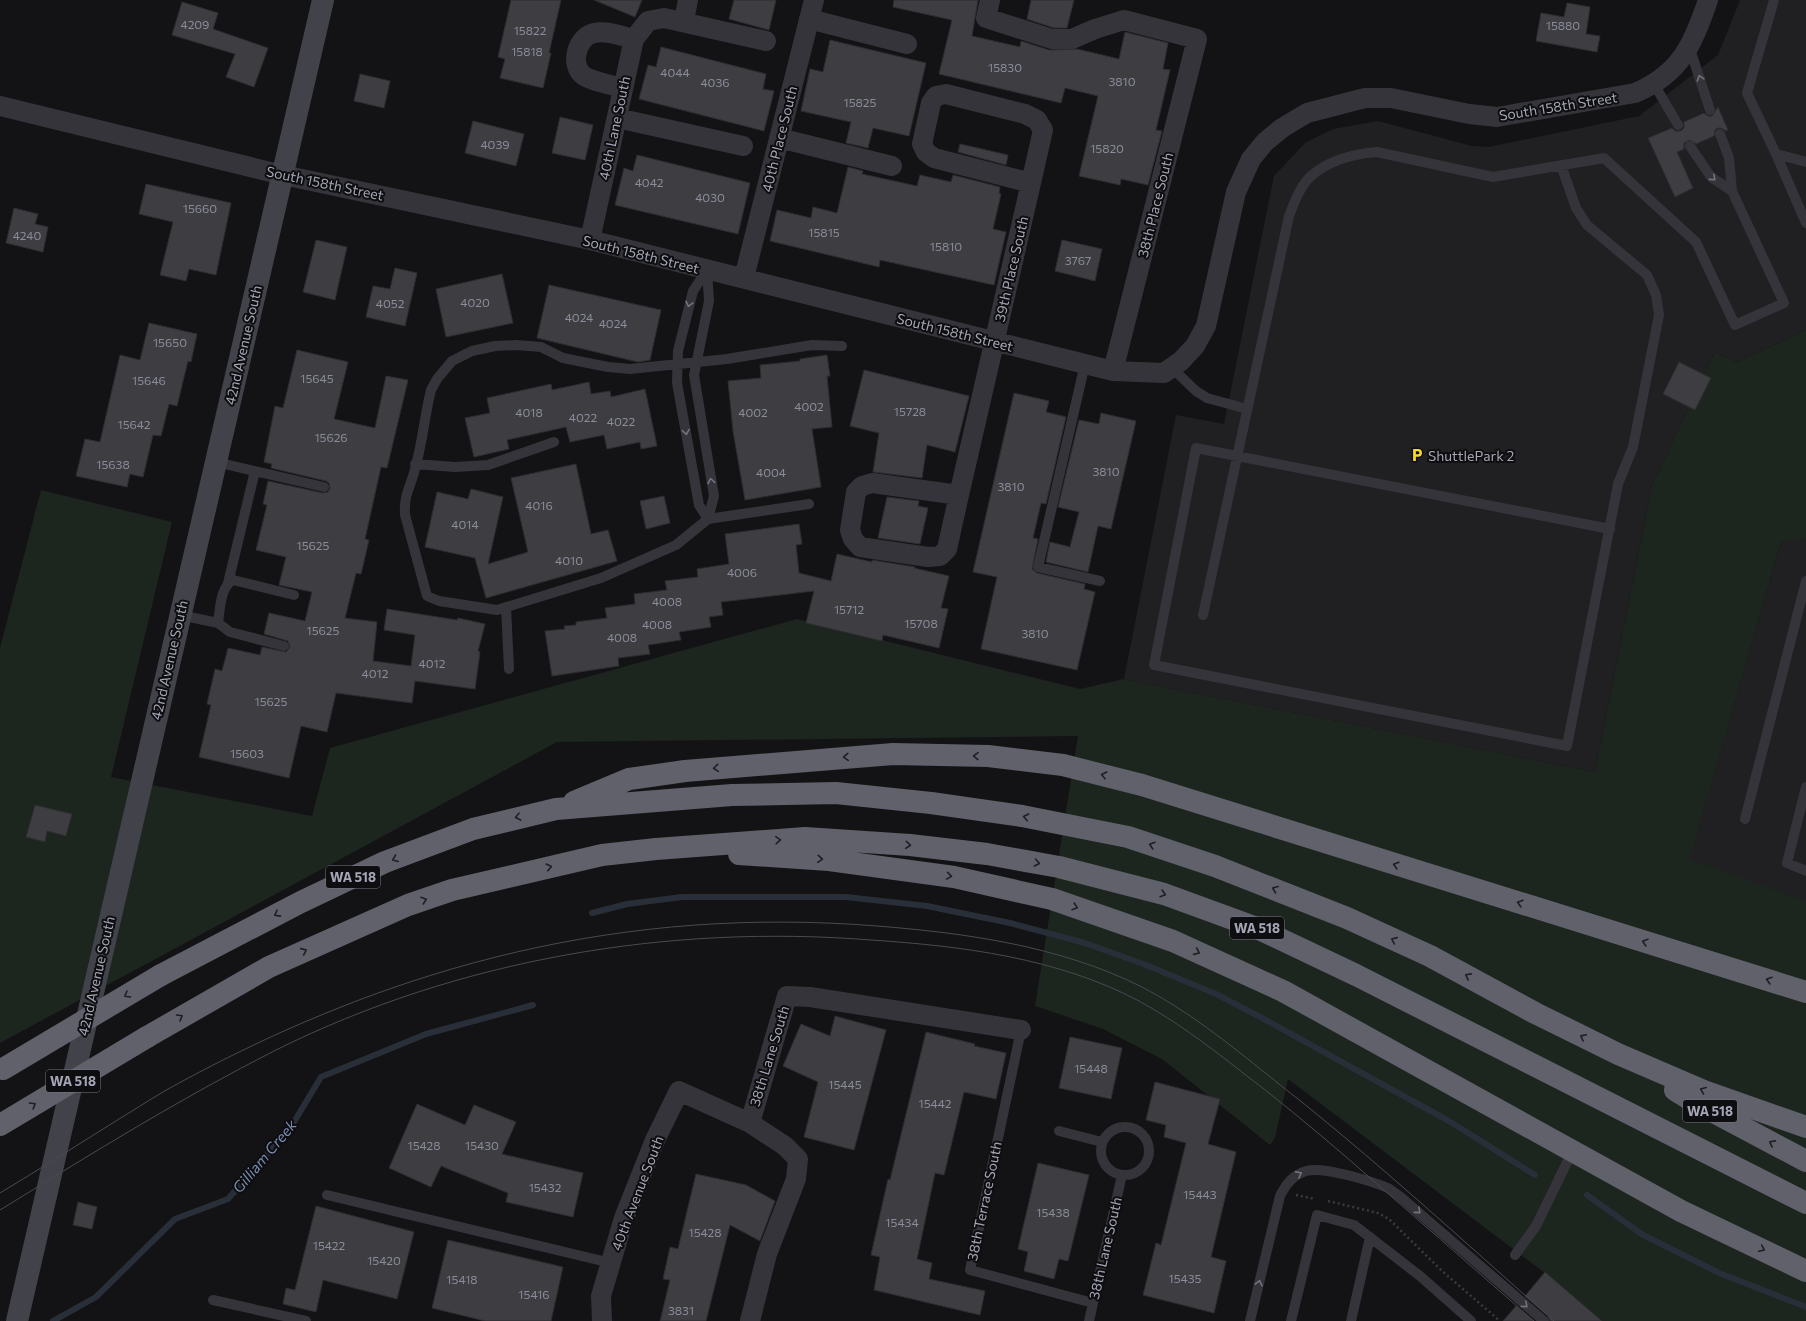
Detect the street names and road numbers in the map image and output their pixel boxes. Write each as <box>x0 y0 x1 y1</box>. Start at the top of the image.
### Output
street label: 40th Lane South <box>595 75 633 181</box>
street label: 40th Place South <box>758 84 800 194</box>
street label: South 158th Street <box>1498 88 1619 124</box>
street label: 38th Place South <box>1134 151 1176 259</box>
street label: South 158th Street <box>265 162 385 204</box>
street label: 39th Place South <box>991 215 1031 323</box>
street label: South 158th Street <box>581 231 701 277</box>
street label: 42nd Avenue South <box>221 284 265 406</box>
street label: South 158th Street <box>895 309 1015 355</box>
street label: 42nd Avenue South <box>147 599 191 721</box>
road number: WA 518 <box>326 866 380 888</box>
street label: 42nd Avenue South <box>74 915 118 1037</box>
road number: WA 518 <box>1230 917 1284 939</box>
street label: 38th Lane South <box>746 1004 792 1108</box>
road number: WA 518 <box>46 1070 100 1092</box>
road number: WA 518 <box>1683 1100 1737 1122</box>
street label: 40th Avenue South <box>607 1133 667 1253</box>
street label: 38th Terrace South <box>963 1140 1005 1262</box>
street label: 38th Lane South <box>1085 1195 1125 1301</box>

